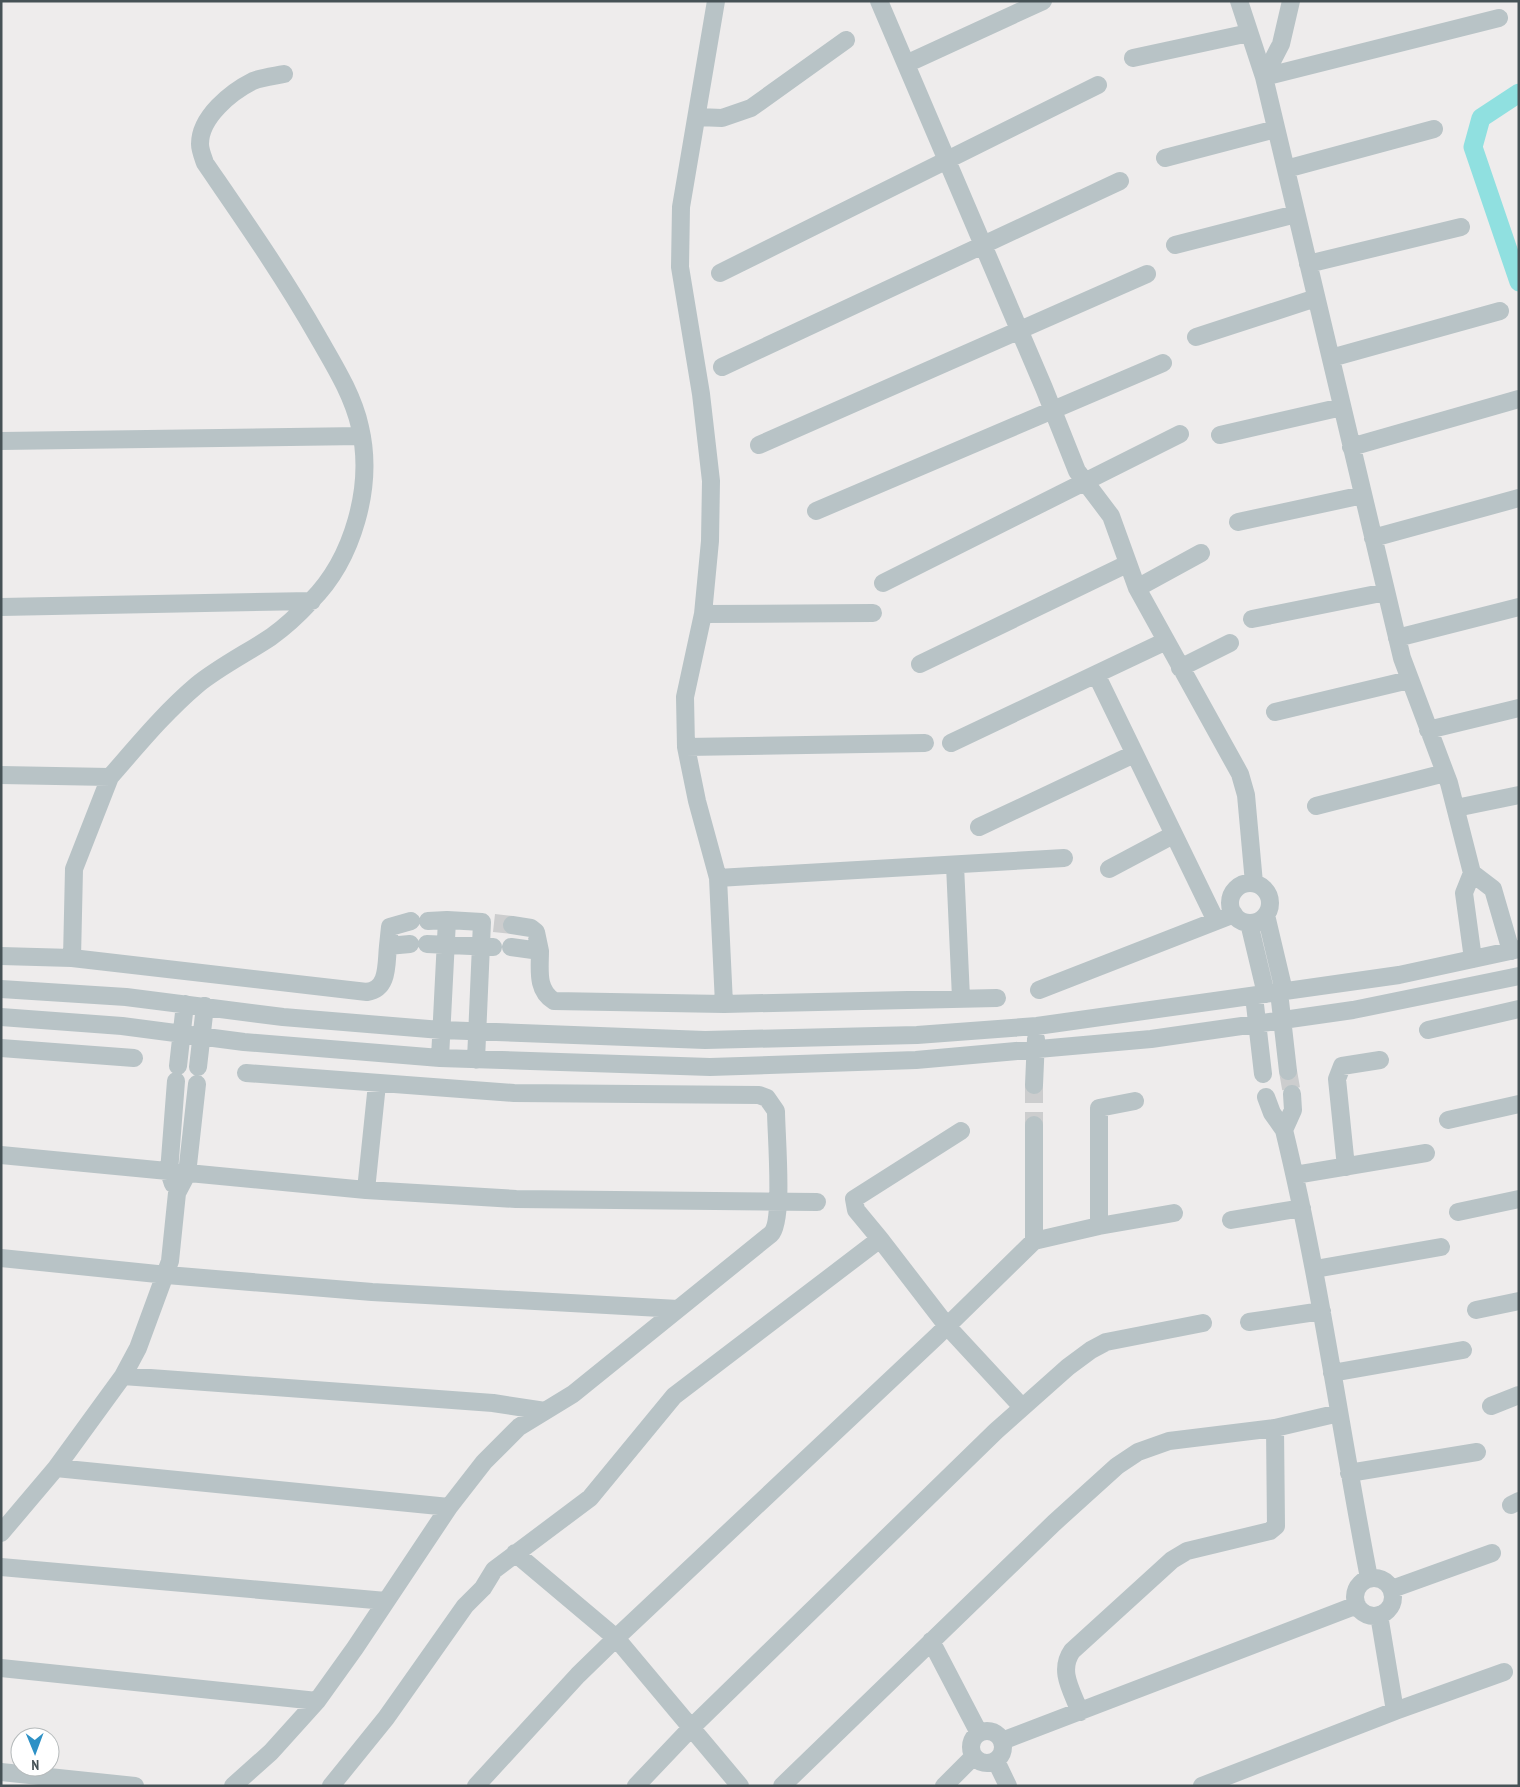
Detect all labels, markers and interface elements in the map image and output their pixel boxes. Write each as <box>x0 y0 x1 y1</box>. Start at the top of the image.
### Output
north arrow <box>10 1727 60 1777</box>
text: N <box>31 1756 39 1774</box>

